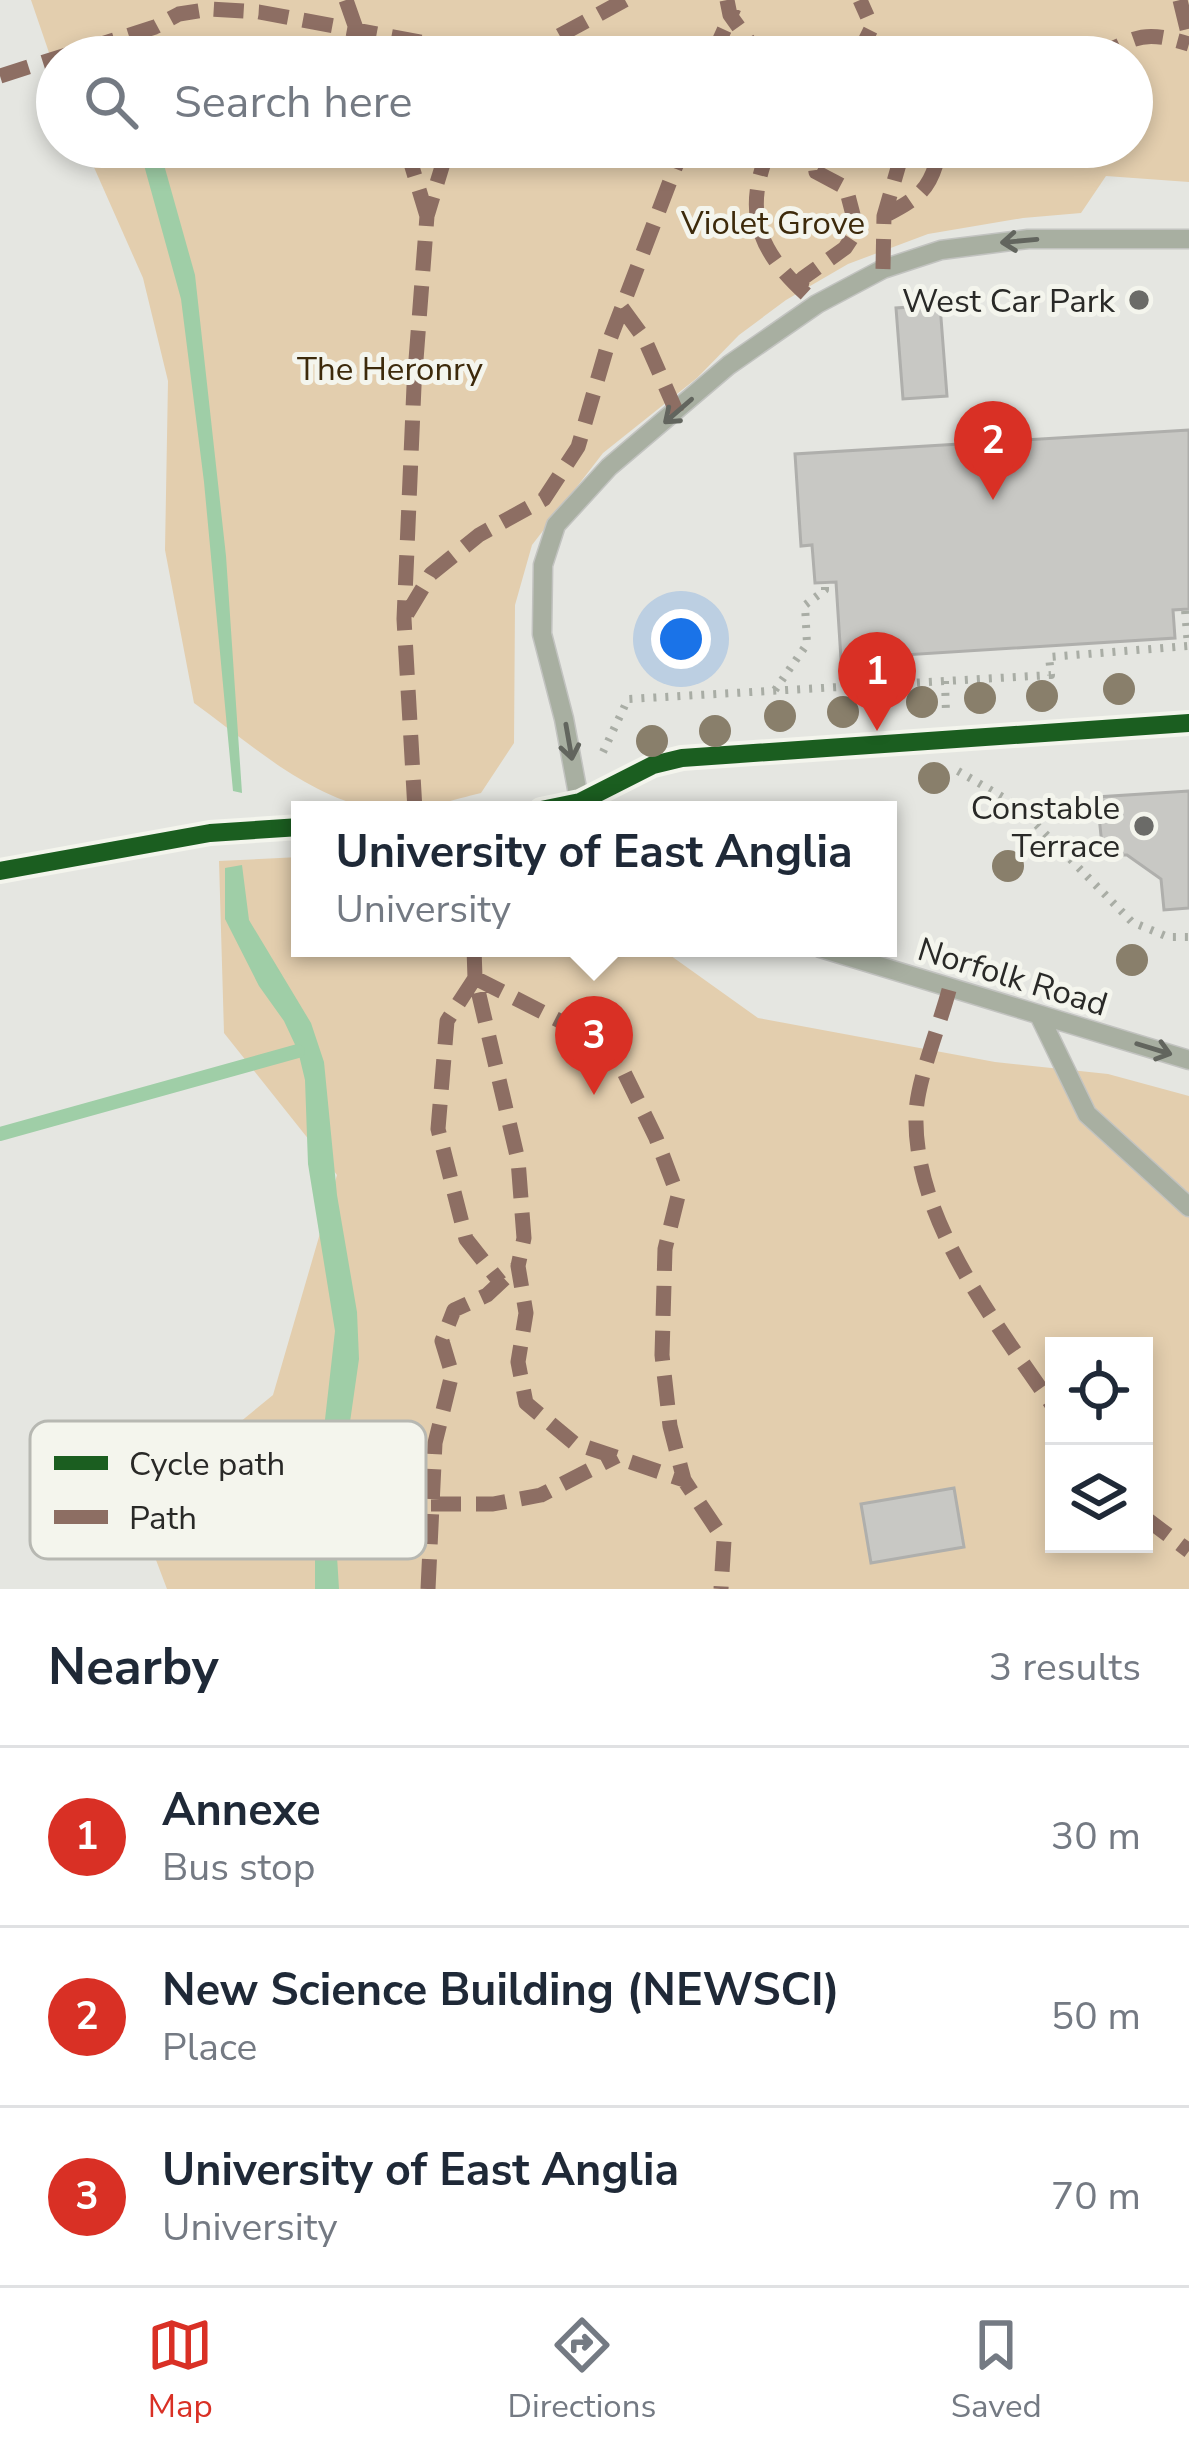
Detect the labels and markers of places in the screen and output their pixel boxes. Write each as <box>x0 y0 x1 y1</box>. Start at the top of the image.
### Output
place label: West Car Park <box>902 279 1115 324</box>
marker: West Car Park <box>1126 287 1152 313</box>
pin: 2 <box>954 401 1032 500</box>
pin: 1 <box>838 632 916 731</box>
place label: Constable Terrace <box>971 786 1120 869</box>
marker: Constable Terrace <box>1131 813 1157 839</box>
pin: 3 <box>555 996 633 1095</box>

